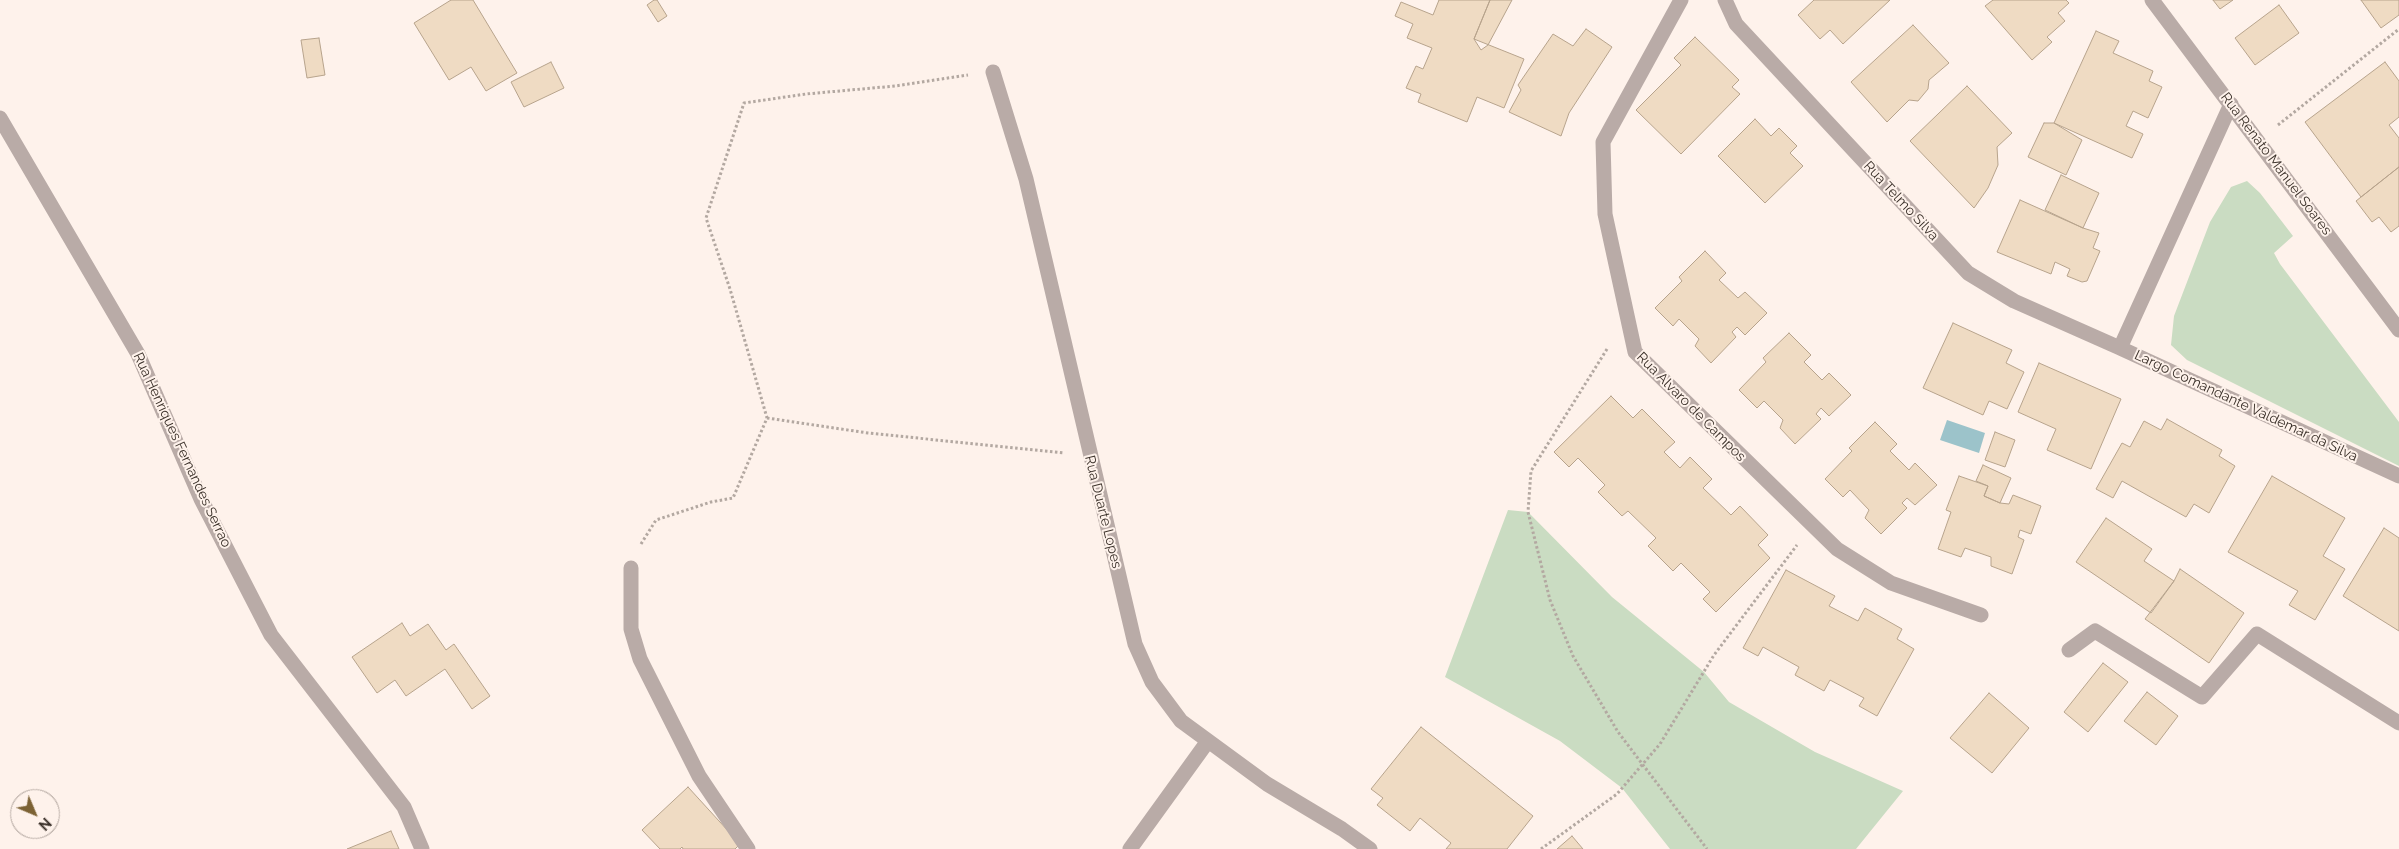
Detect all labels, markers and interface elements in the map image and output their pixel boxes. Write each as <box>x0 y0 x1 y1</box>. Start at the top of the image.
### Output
street label: Rua Renato Manuel Soares <box>2217 89 2335 239</box>
street label: Rua Telmo Silva <box>1860 158 1942 244</box>
street label: Largo Comandante Valdemar da Silva <box>2132 347 2360 465</box>
street label: Rua Alvaro de Campos <box>1633 349 1749 465</box>
street label: Rua Henriques Fernandes Serrao <box>129 350 235 550</box>
street label: Rua Duarte Lopes <box>1081 454 1125 570</box>
north arrow <box>10 789 60 839</box>
text: N <box>35 814 54 833</box>

